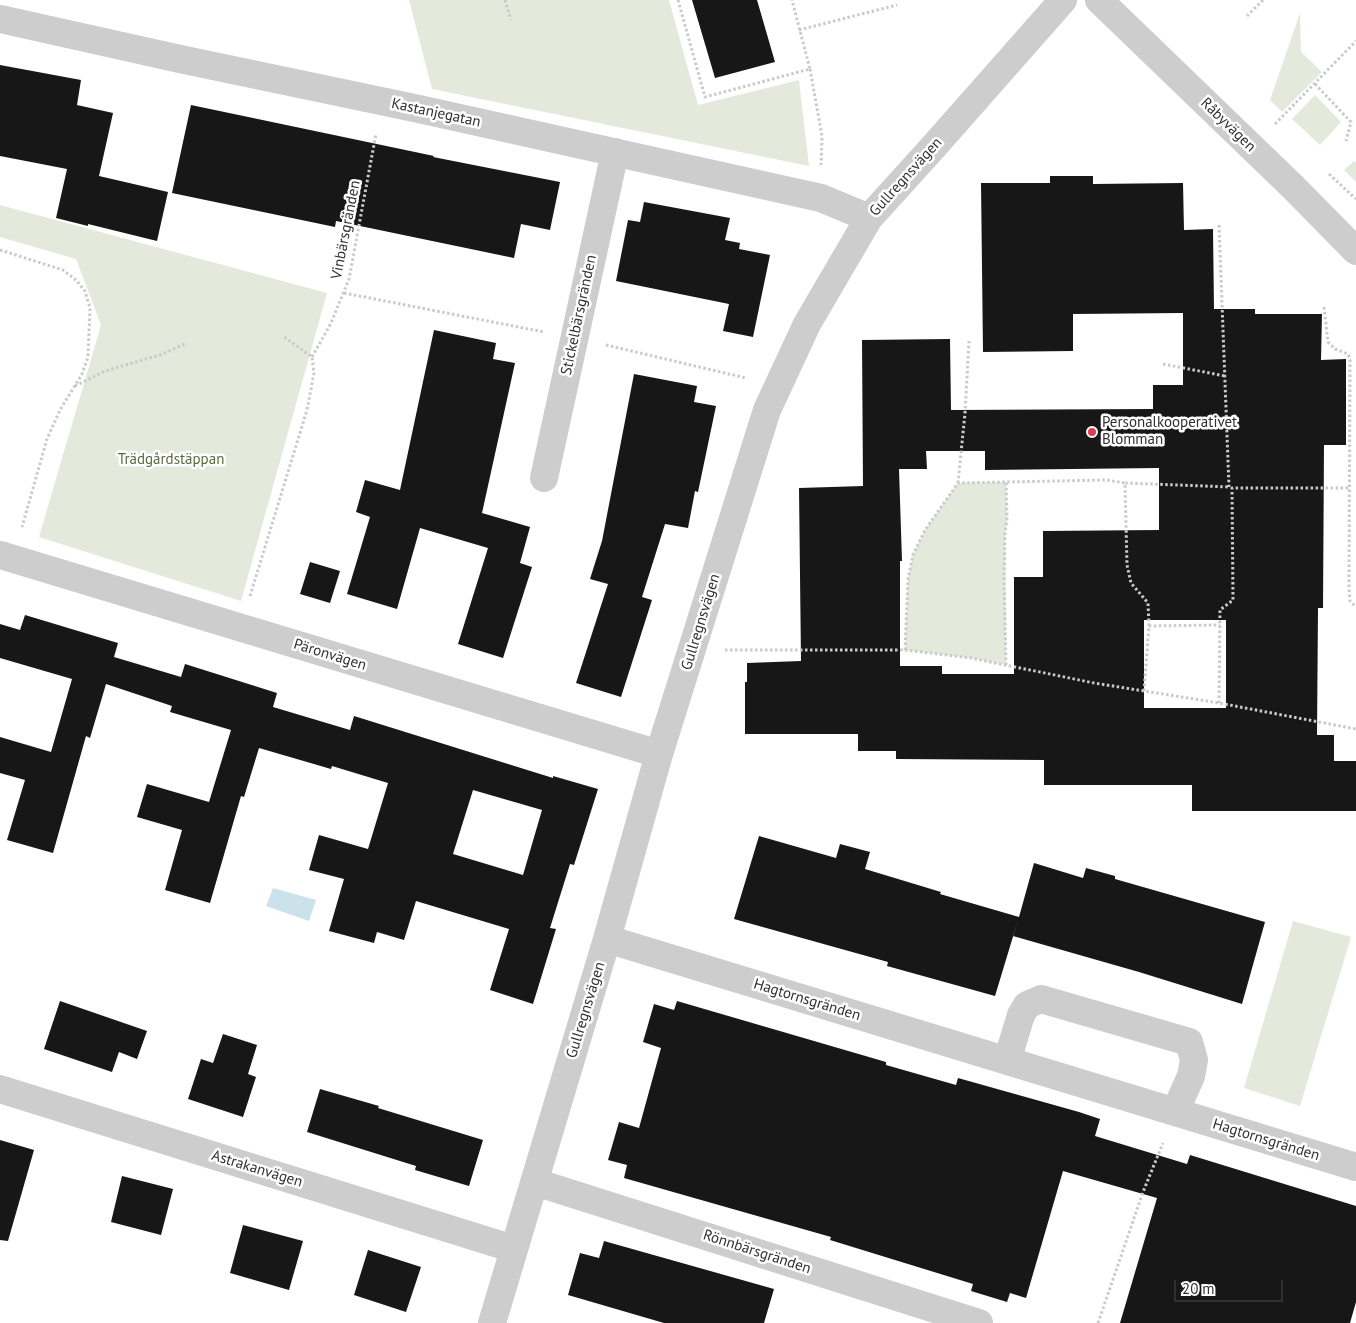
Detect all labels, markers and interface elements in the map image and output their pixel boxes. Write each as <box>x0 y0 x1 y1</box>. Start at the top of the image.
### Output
street label: Råbyvägen <box>1197 94 1259 156</box>
street label: Kastanjegatan <box>390 95 482 131</box>
street label: Gullregnsvägen <box>866 134 946 220</box>
street label: Vinbärsgränden <box>328 179 364 281</box>
street label: Stickelbärsgränden <box>557 253 601 377</box>
place label: Personalkooperativet Blomman <box>1102 414 1237 449</box>
marker: Personalkooperativet Blomman <box>1086 426 1098 438</box>
park label: Trädgårdstäppan <box>118 451 224 469</box>
street label: Gullregnsvägen <box>678 572 724 672</box>
street label: Päronvägen <box>291 635 369 675</box>
street label: Gullregnsvägen <box>563 960 609 1060</box>
street label: Hagtornsgränden <box>751 975 863 1025</box>
street label: Hagtornsgränden <box>1210 1115 1322 1165</box>
street label: Astrakanvägen <box>209 1147 305 1191</box>
street label: Rönnbärsgränden <box>701 1226 813 1278</box>
scale bar <box>1176 1270 1285 1302</box>
text: 20 m <box>1182 1279 1215 1298</box>

